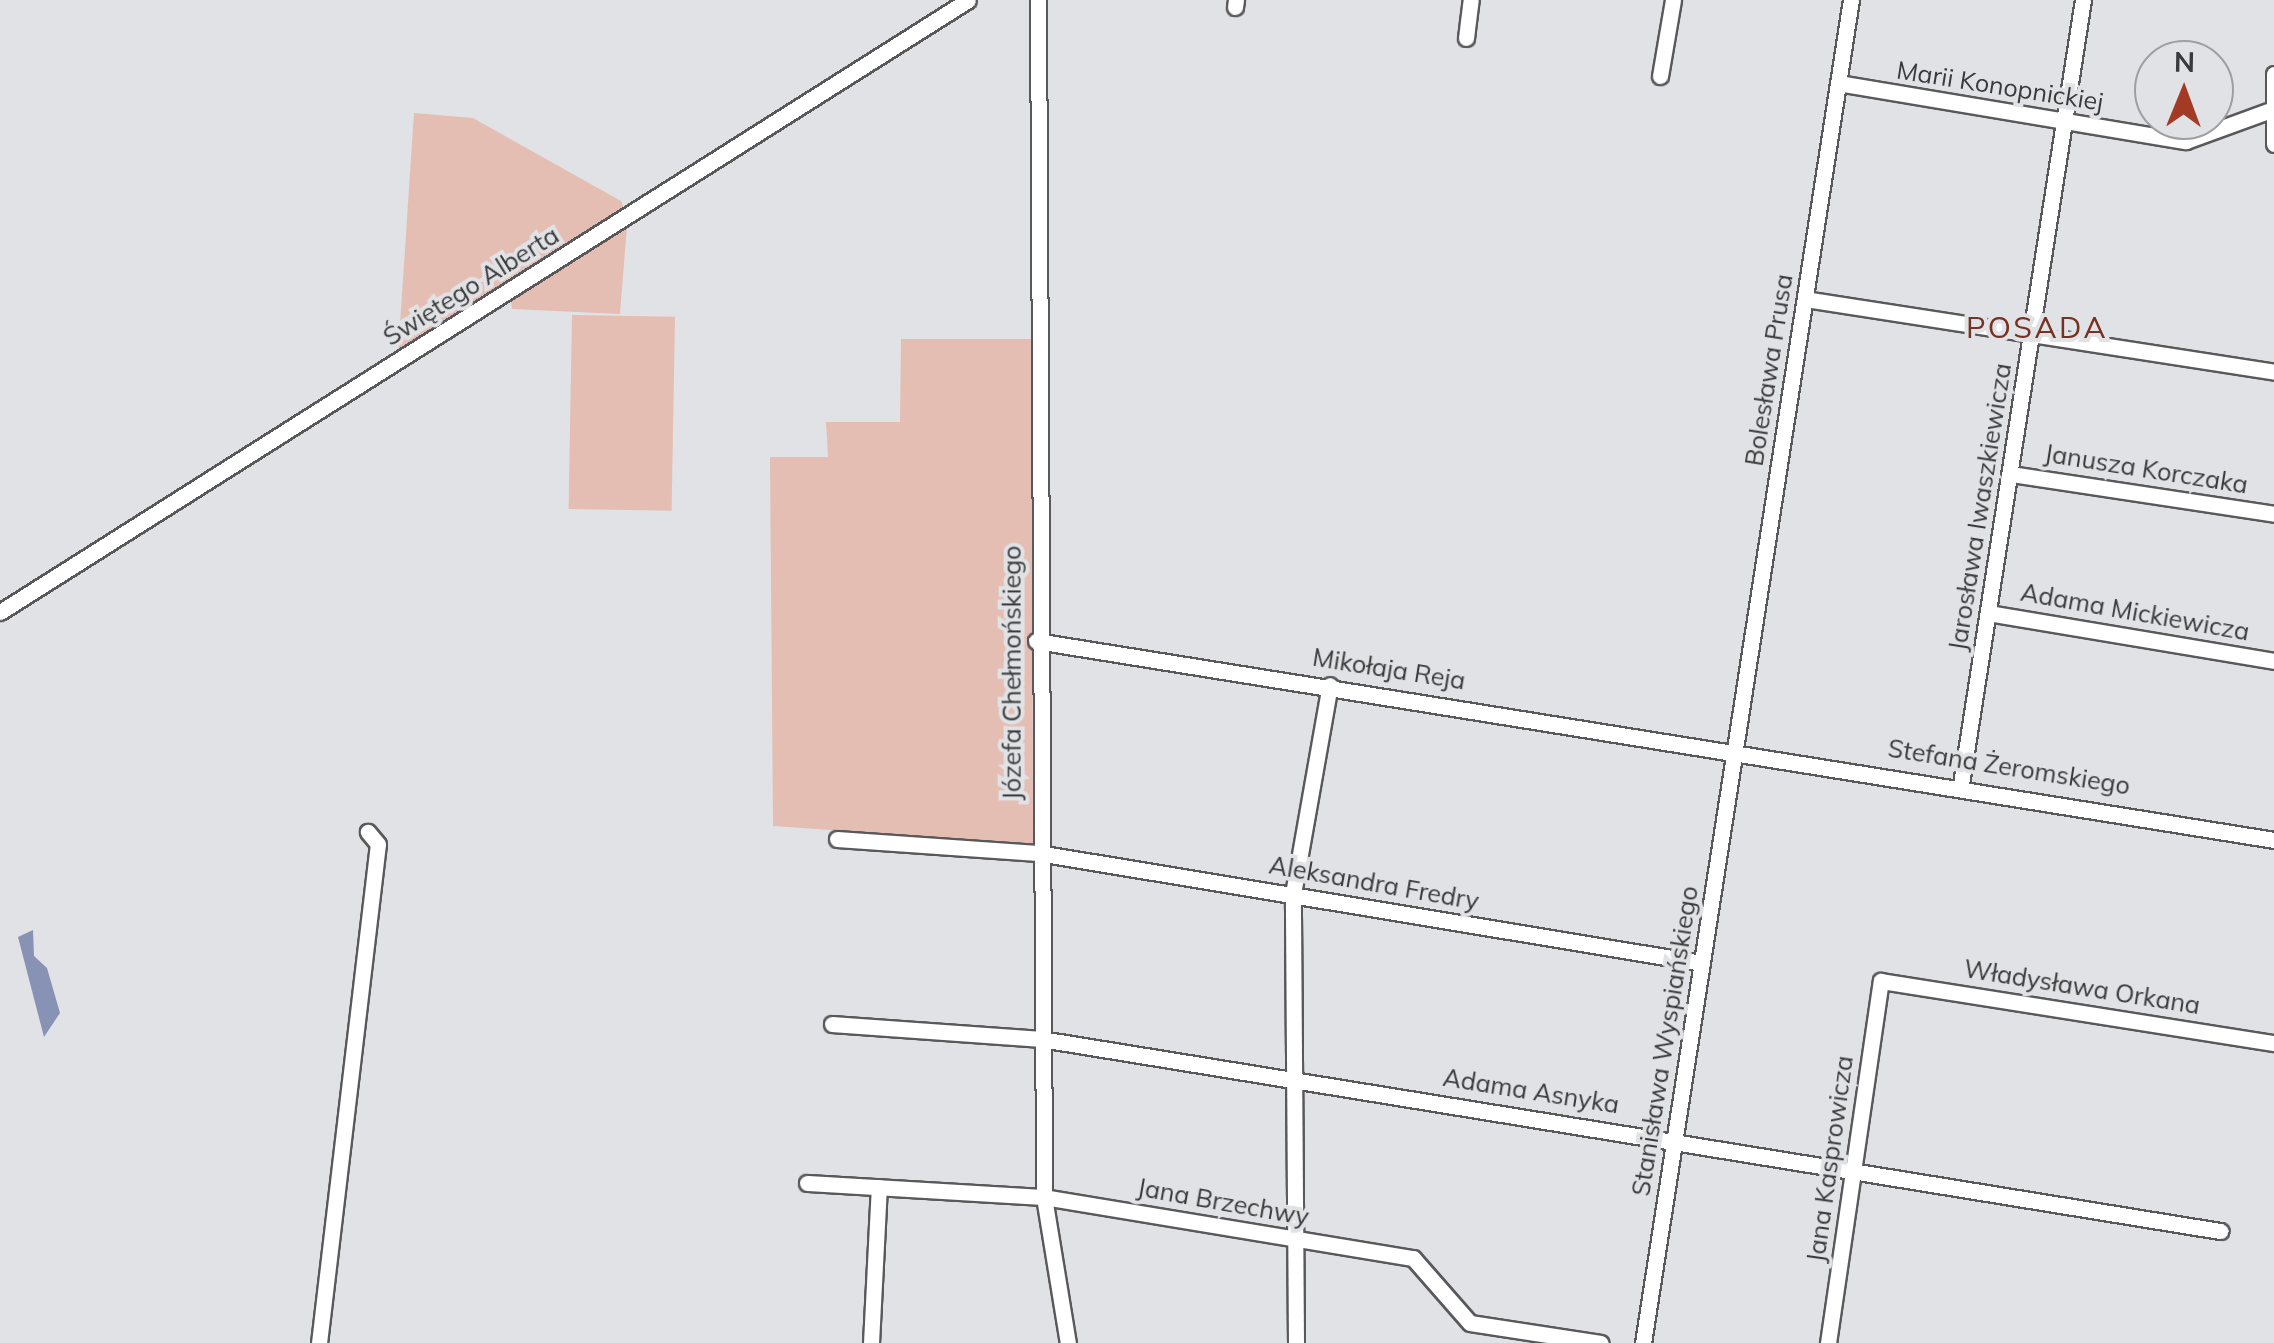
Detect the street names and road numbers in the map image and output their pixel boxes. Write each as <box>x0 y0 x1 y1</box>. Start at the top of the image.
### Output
street label: Marii Konopnickiej <box>1894 55 2106 117</box>
street label: Świętego Alberta <box>378 220 564 352</box>
street label: Bolesława Prusa <box>1739 272 1799 468</box>
street label: Jarosława Iwaszkiewicza <box>1942 361 2018 653</box>
street label: Janusza Korczaka <box>2042 438 2250 500</box>
street label: Józefa Chełmońskiego <box>997 546 1027 800</box>
street label: Adama Mickiewicza <box>2018 577 2252 647</box>
street label: Mikołaja Reja <box>1310 642 1468 696</box>
street label: Stefana Żeromskiego <box>1886 733 2132 801</box>
street label: Aleksandra Fredry <box>1267 850 1481 916</box>
street label: Stanisława Wyspiańskiego <box>1626 884 1704 1198</box>
street label: Władysława Orkana <box>1962 954 2202 1020</box>
street label: Jana Kasprowicza <box>1801 1054 1859 1264</box>
street label: Adama Asnyka <box>1441 1062 1621 1120</box>
street label: Jana Brzechwy <box>1135 1172 1311 1232</box>

